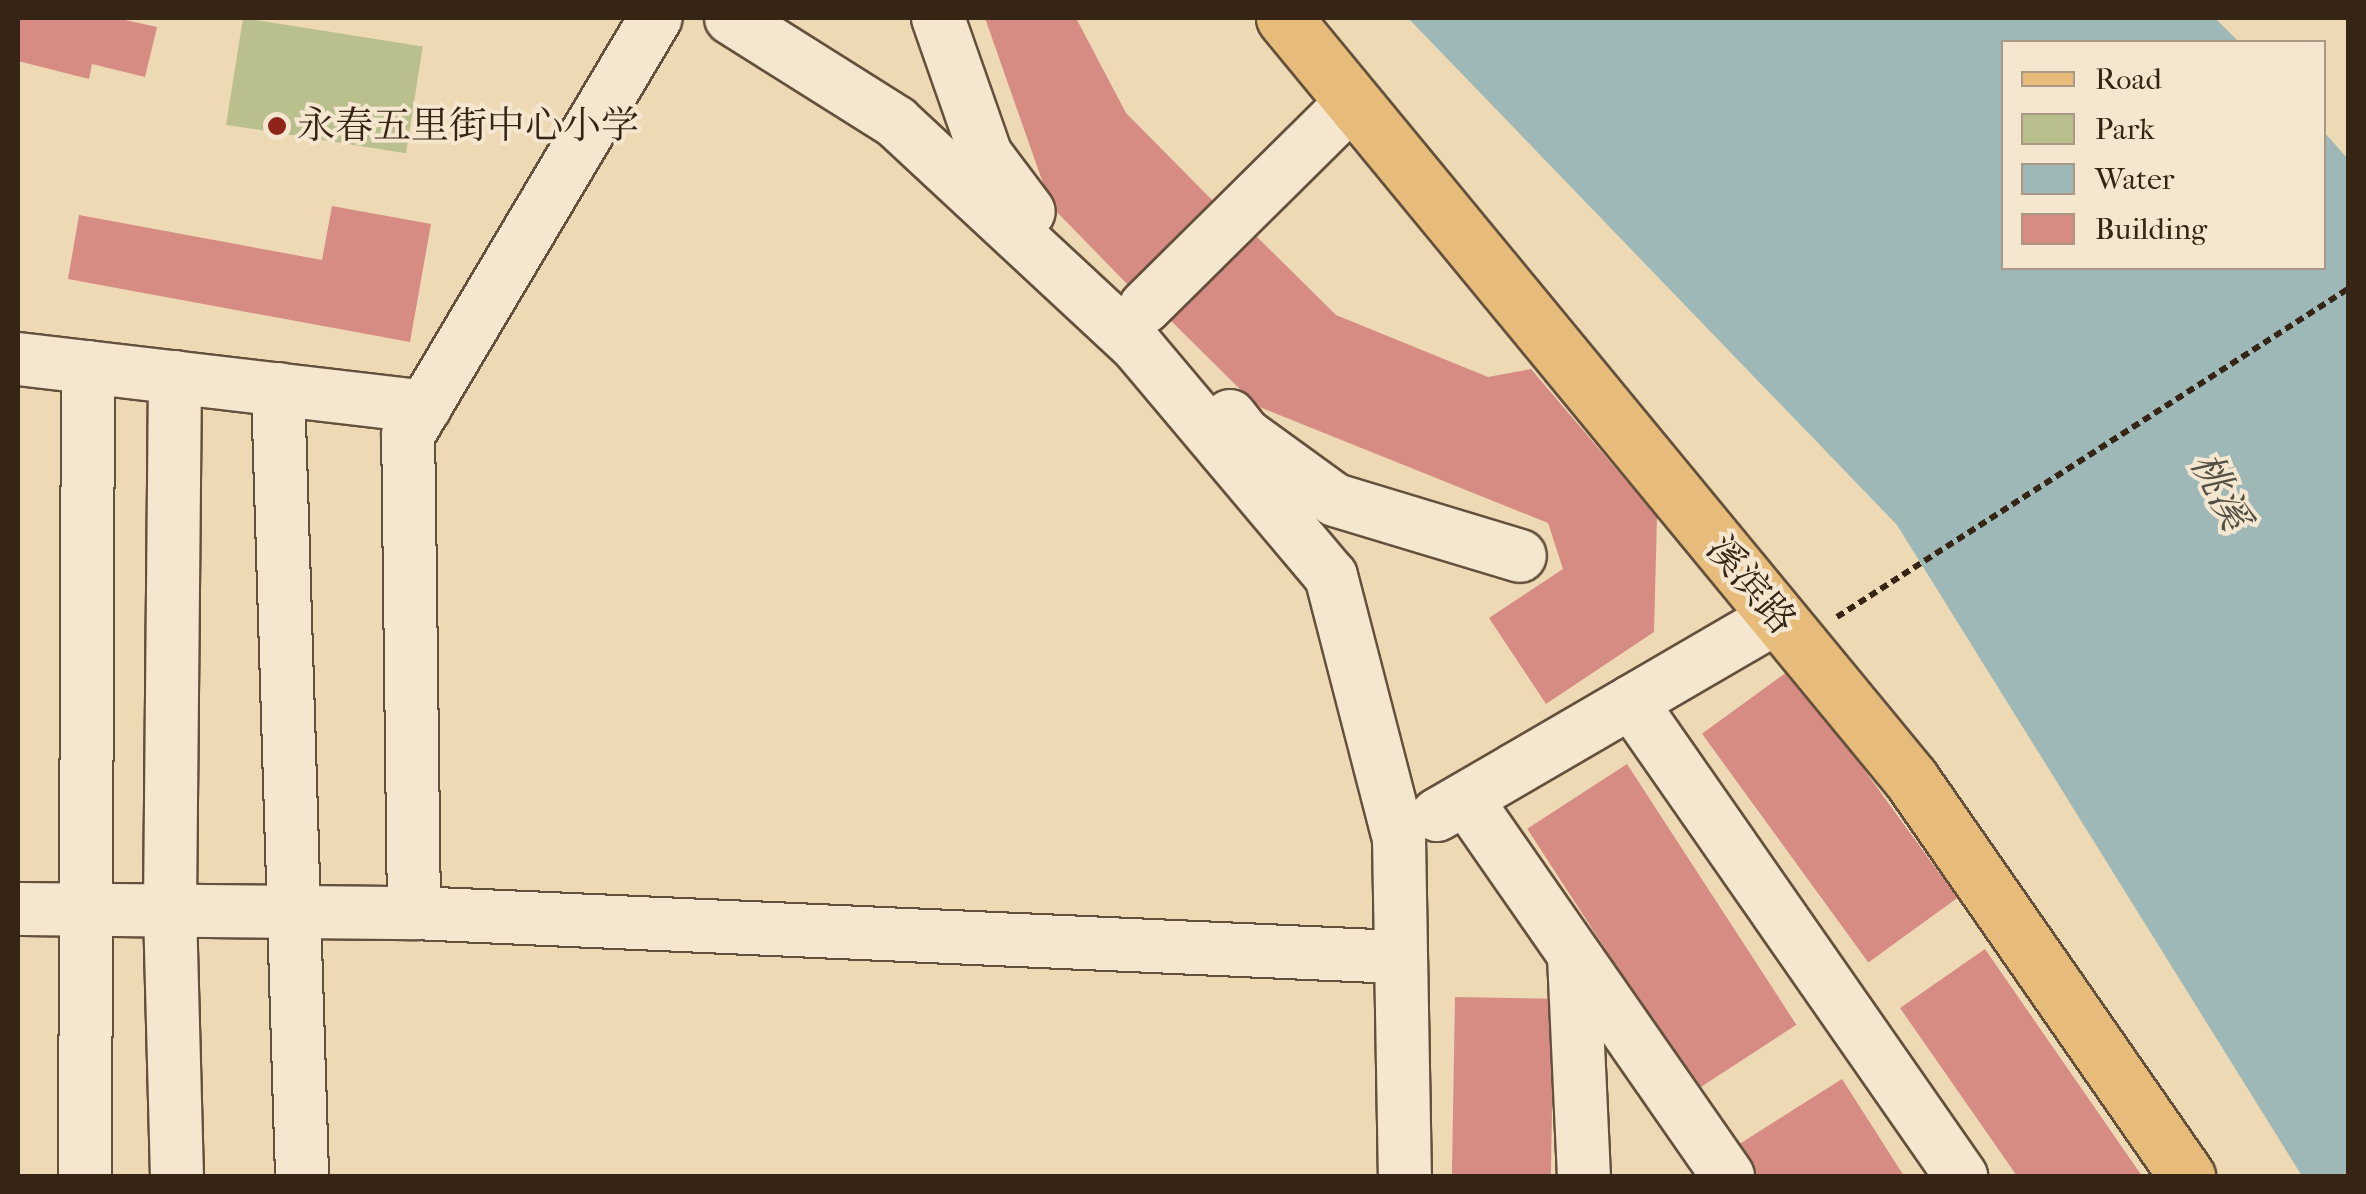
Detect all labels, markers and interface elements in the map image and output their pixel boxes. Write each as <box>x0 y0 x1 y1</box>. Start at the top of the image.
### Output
legend <box>2001 40 2326 270</box>
text: Road <box>2095 62 2162 97</box>
place label: 永春五里街中心小学 <box>297 103 639 149</box>
text: Park <box>2095 112 2155 147</box>
marker: 永春五里街中心小学 <box>266 115 288 137</box>
text: Water <box>2095 162 2175 197</box>
text: Building <box>2095 212 2207 247</box>
water label: 桃溪 <box>2180 444 2260 538</box>
street label: 溪滨路 <box>1697 527 1805 643</box>

